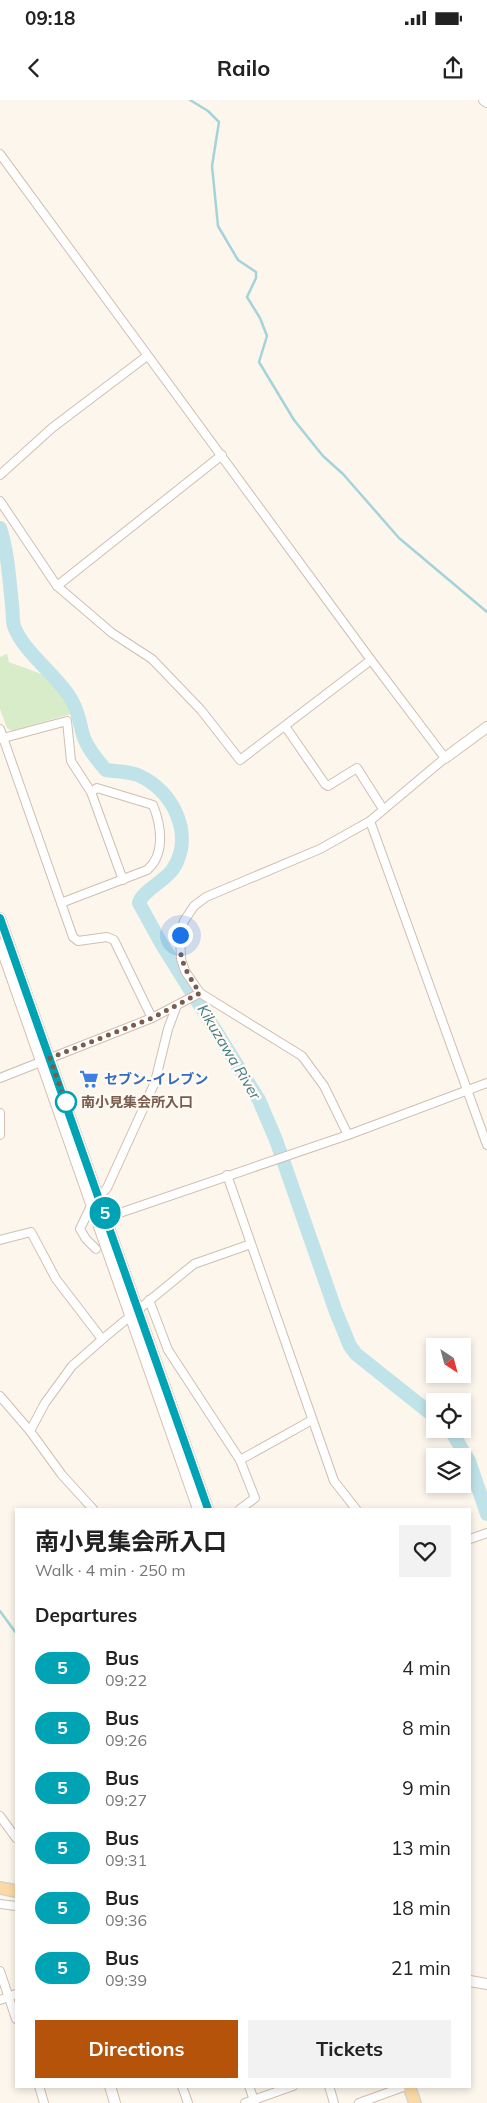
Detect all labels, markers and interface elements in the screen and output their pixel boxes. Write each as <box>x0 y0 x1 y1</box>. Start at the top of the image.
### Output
text: 09:18 <box>25 6 75 30</box>
icon: back <box>20 54 48 82</box>
text: Railo <box>217 54 270 82</box>
icon: share <box>439 54 467 82</box>
your location <box>168 923 193 948</box>
water label: Kikuzawa River <box>194 1001 265 1103</box>
supermarket icon: セブン-イレブン <box>78 1068 100 1090</box>
place label: セブン-イレブン <box>104 1070 208 1088</box>
marker: 南小見集会所入口 <box>55 1091 77 1113</box>
place label: 南小見集会所入口 <box>81 1093 193 1111</box>
line badge: 5 <box>89 1197 121 1229</box>
text: 5 <box>100 1201 110 1224</box>
north arrow <box>426 1338 471 1382</box>
map controls <box>426 1338 471 1493</box>
button: locate <box>426 1393 471 1438</box>
button: layers <box>426 1448 471 1493</box>
button: heart <box>399 1525 451 1577</box>
text: 南小見集会所入口 <box>35 1526 227 1556</box>
text: Walk · 4 min · 250 m <box>35 1560 186 1580</box>
text: Departures <box>35 1603 137 1627</box>
text: Bus <box>105 1646 139 1670</box>
text: 5 <box>57 1656 68 1679</box>
text: 4 min <box>402 1656 451 1680</box>
text: 09:22 <box>105 1670 147 1690</box>
text: Bus <box>105 1706 139 1730</box>
text: 5 <box>57 1716 68 1739</box>
text: 8 min <box>402 1716 451 1740</box>
text: 09:26 <box>105 1730 147 1750</box>
text: Bus <box>105 1766 139 1790</box>
text: 5 <box>57 1776 68 1799</box>
text: 9 min <box>402 1776 451 1800</box>
text: 09:27 <box>105 1790 147 1810</box>
text: Bus <box>105 1826 139 1850</box>
text: 5 <box>57 1836 68 1859</box>
text: 13 min <box>391 1836 451 1860</box>
text: 09:31 <box>105 1850 147 1870</box>
text: Bus <box>105 1886 139 1910</box>
text: 5 <box>57 1896 68 1919</box>
text: 18 min <box>391 1896 451 1920</box>
text: 09:36 <box>105 1910 147 1930</box>
text: Bus <box>105 1946 139 1970</box>
text: 5 <box>57 1956 68 1979</box>
text: 21 min <box>391 1956 451 1980</box>
text: 09:39 <box>105 1970 147 1990</box>
button: Directions <box>35 2020 238 2078</box>
button: Tickets <box>248 2020 451 2078</box>

